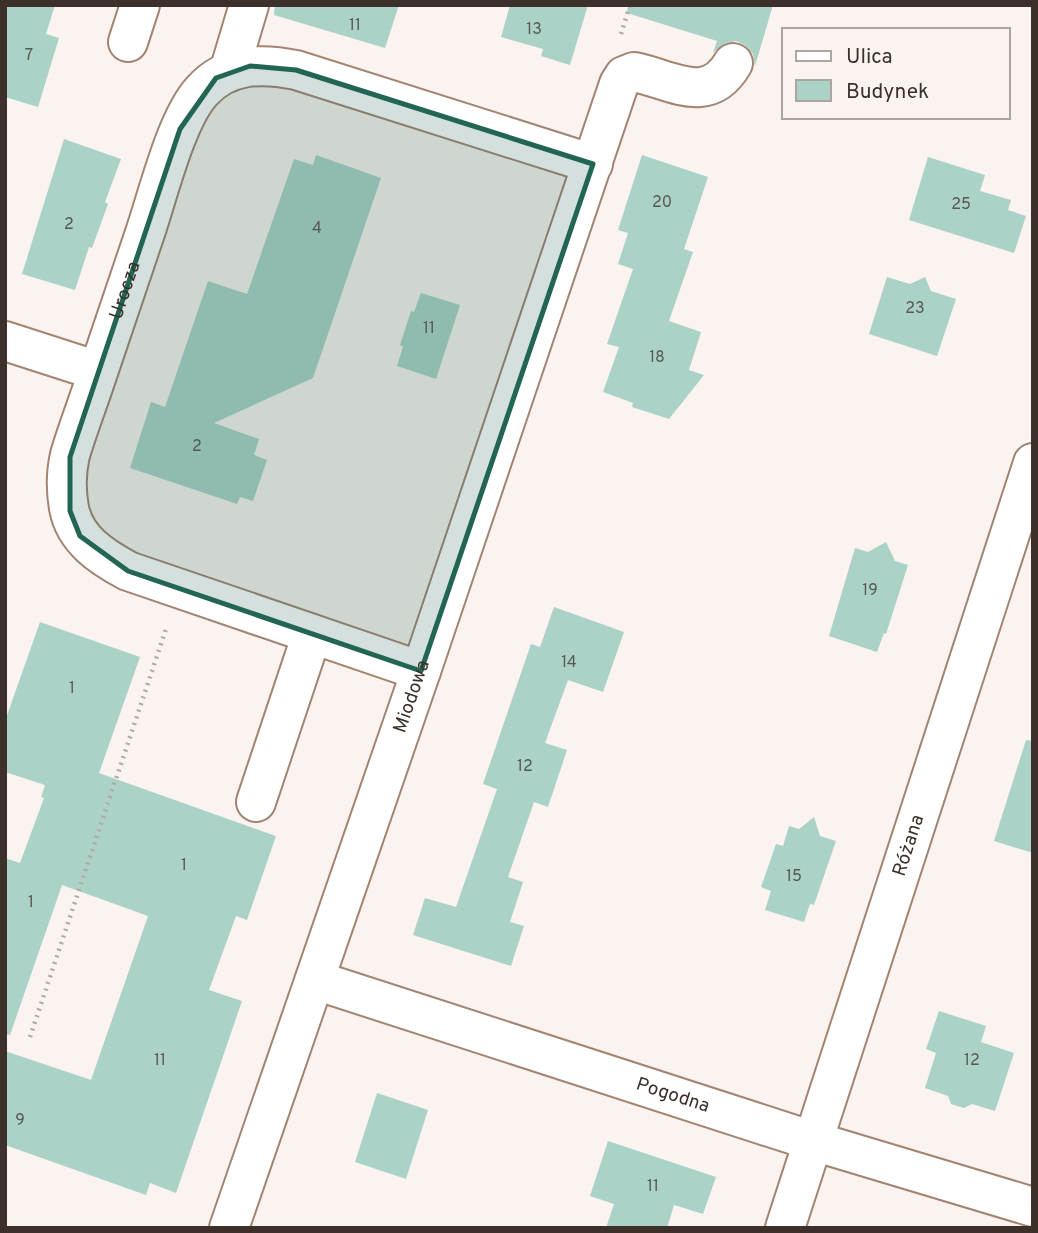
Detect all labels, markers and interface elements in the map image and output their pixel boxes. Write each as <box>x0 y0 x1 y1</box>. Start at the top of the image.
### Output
house number: 11 <box>349 16 361 36</box>
house number: 13 <box>526 20 542 40</box>
legend <box>782 28 1010 119</box>
text: Ulica <box>846 44 893 71</box>
house number: 7 <box>25 46 33 66</box>
text: Budynek <box>846 79 929 106</box>
house number: 20 <box>652 193 672 213</box>
house number: 25 <box>951 195 971 215</box>
house number: 2 <box>64 215 74 235</box>
house number: 4 <box>312 219 322 239</box>
street label: Urocza <box>105 258 147 323</box>
house number: 23 <box>905 299 925 319</box>
house number: 11 <box>423 319 435 339</box>
house number: 18 <box>649 348 665 368</box>
house number: 2 <box>192 437 202 457</box>
house number: 19 <box>862 581 878 601</box>
house number: 14 <box>561 653 577 673</box>
street label: Miodowa <box>388 657 436 736</box>
house number: 1 <box>69 679 75 699</box>
house number: 12 <box>517 757 533 777</box>
street label: Różana <box>888 812 930 879</box>
house number: 1 <box>181 856 187 876</box>
house number: 15 <box>786 867 802 887</box>
house number: 1 <box>28 893 34 913</box>
house number: 11 <box>154 1051 166 1071</box>
house number: 12 <box>964 1051 980 1071</box>
street label: Pogodna <box>633 1073 713 1119</box>
house number: 9 <box>15 1111 25 1131</box>
house number: 11 <box>647 1177 659 1197</box>

